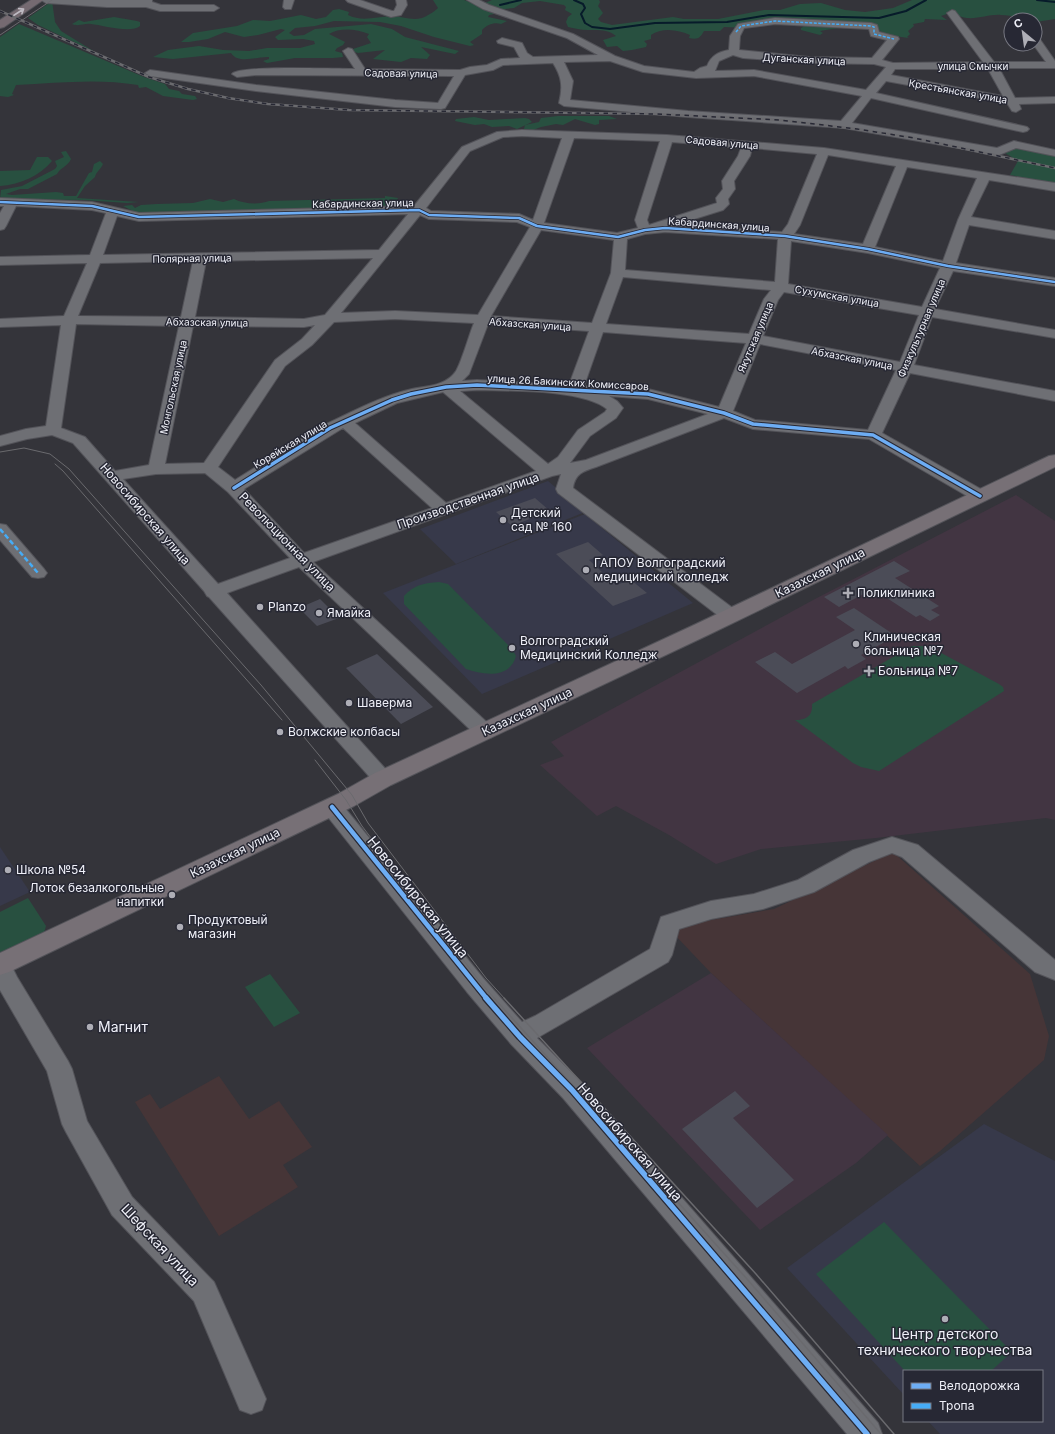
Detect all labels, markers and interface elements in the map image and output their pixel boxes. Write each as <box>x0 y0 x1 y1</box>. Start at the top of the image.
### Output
one-way arrow <box>13 8 25 16</box>
north arrow <box>1003 12 1043 52</box>
text: С <box>1011 15 1025 31</box>
street label: Дуганская улица <box>762 51 846 67</box>
street label: улица Смычки <box>938 60 1008 72</box>
street label: Садовая улица <box>364 66 438 80</box>
street label: Крестьянская улица <box>908 76 1008 106</box>
street label: Садовая улица <box>685 133 759 151</box>
street label: Кабардинская улица <box>312 196 414 210</box>
street label: Кабардинская улица <box>668 214 770 234</box>
street label: Полярная улица <box>152 251 232 265</box>
street label: Физкультурная улица <box>895 277 947 379</box>
street label: Сухумская улица <box>794 283 880 309</box>
street label: Якутская улица <box>735 300 775 374</box>
street label: Абхазская улица <box>166 315 248 329</box>
street label: Абхазская улица <box>489 315 571 333</box>
street label: Монгольская улица <box>157 339 189 435</box>
street label: Абхазская улица <box>810 344 894 372</box>
street label: улица 26 Бакинских Комиссаров <box>487 372 649 392</box>
street label: Корейская улица <box>251 417 329 471</box>
street label: Новосибирская улица <box>97 460 194 568</box>
street label: Производственная улица <box>395 469 541 532</box>
street label: Революционная улица <box>236 489 339 594</box>
place label: Детский сад № 160 <box>511 505 572 534</box>
marker: Детский сад № 160 <box>498 515 508 525</box>
street label: Казахская улица <box>772 544 867 601</box>
place label: ГАПОУ Волгоградский медицинский колледж <box>594 555 729 584</box>
marker: ГАПОУ Волгоградский медицинский колледж <box>581 565 591 575</box>
place label: Поликлиника <box>857 585 935 600</box>
marker: Поликлиника <box>842 587 854 599</box>
place label: Planzo <box>268 599 306 614</box>
marker: Planzo <box>255 602 265 612</box>
place label: Ямайка <box>327 605 371 620</box>
marker: Ямайка <box>314 608 324 618</box>
place label: Клиническая больница №7 <box>864 629 943 658</box>
place label: Волгоградский Медицинский Колледж <box>520 633 658 662</box>
marker: Клиническая больница №7 <box>851 639 861 649</box>
marker: Волгоградский Медицинский Колледж <box>507 643 517 653</box>
place label: Больница №7 <box>878 663 958 678</box>
marker: Больница №7 <box>863 665 875 677</box>
street label: Казахская улица <box>479 684 574 739</box>
place label: Шаверма <box>357 695 412 710</box>
marker: Шаверма <box>344 698 354 708</box>
place label: Волжские колбасы <box>288 724 400 739</box>
marker: Волжские колбасы <box>275 727 285 737</box>
street label: Казахская улица <box>187 824 282 881</box>
street label: Новосибирская улица <box>364 832 473 961</box>
place label: Школа №54 <box>16 862 86 877</box>
marker: Школа №54 <box>3 865 13 875</box>
place label: Лоток безалкогольные напитки <box>29 880 164 909</box>
marker: Лоток безалкогольные напитки <box>167 890 177 900</box>
place label: Продуктовый магазин <box>188 912 268 941</box>
marker: Продуктовый магазин <box>175 922 185 932</box>
place label: Магнит <box>98 1018 148 1035</box>
marker: Магнит <box>85 1022 95 1032</box>
street label: Новосибирская улица <box>574 1079 686 1204</box>
street label: Шефская улица <box>118 1200 203 1289</box>
marker: Центр детского технического творчества <box>940 1314 950 1324</box>
place label: Центр детского технического творчества <box>858 1325 1032 1358</box>
legend <box>903 1370 1043 1422</box>
text: Велодорожка <box>939 1378 1020 1393</box>
text: Тропа <box>939 1398 974 1413</box>

